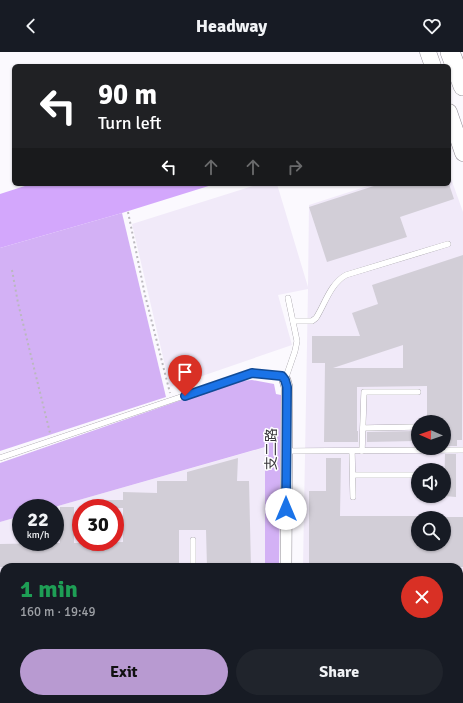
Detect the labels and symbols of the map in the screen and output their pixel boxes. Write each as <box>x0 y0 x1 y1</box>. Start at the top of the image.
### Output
pin <box>168 355 202 396</box>
north arrow <box>411 415 451 455</box>
street label: 支二路 <box>263 428 280 470</box>
position arrow <box>265 488 307 530</box>
speed limit sign: 30 <box>72 499 124 551</box>

